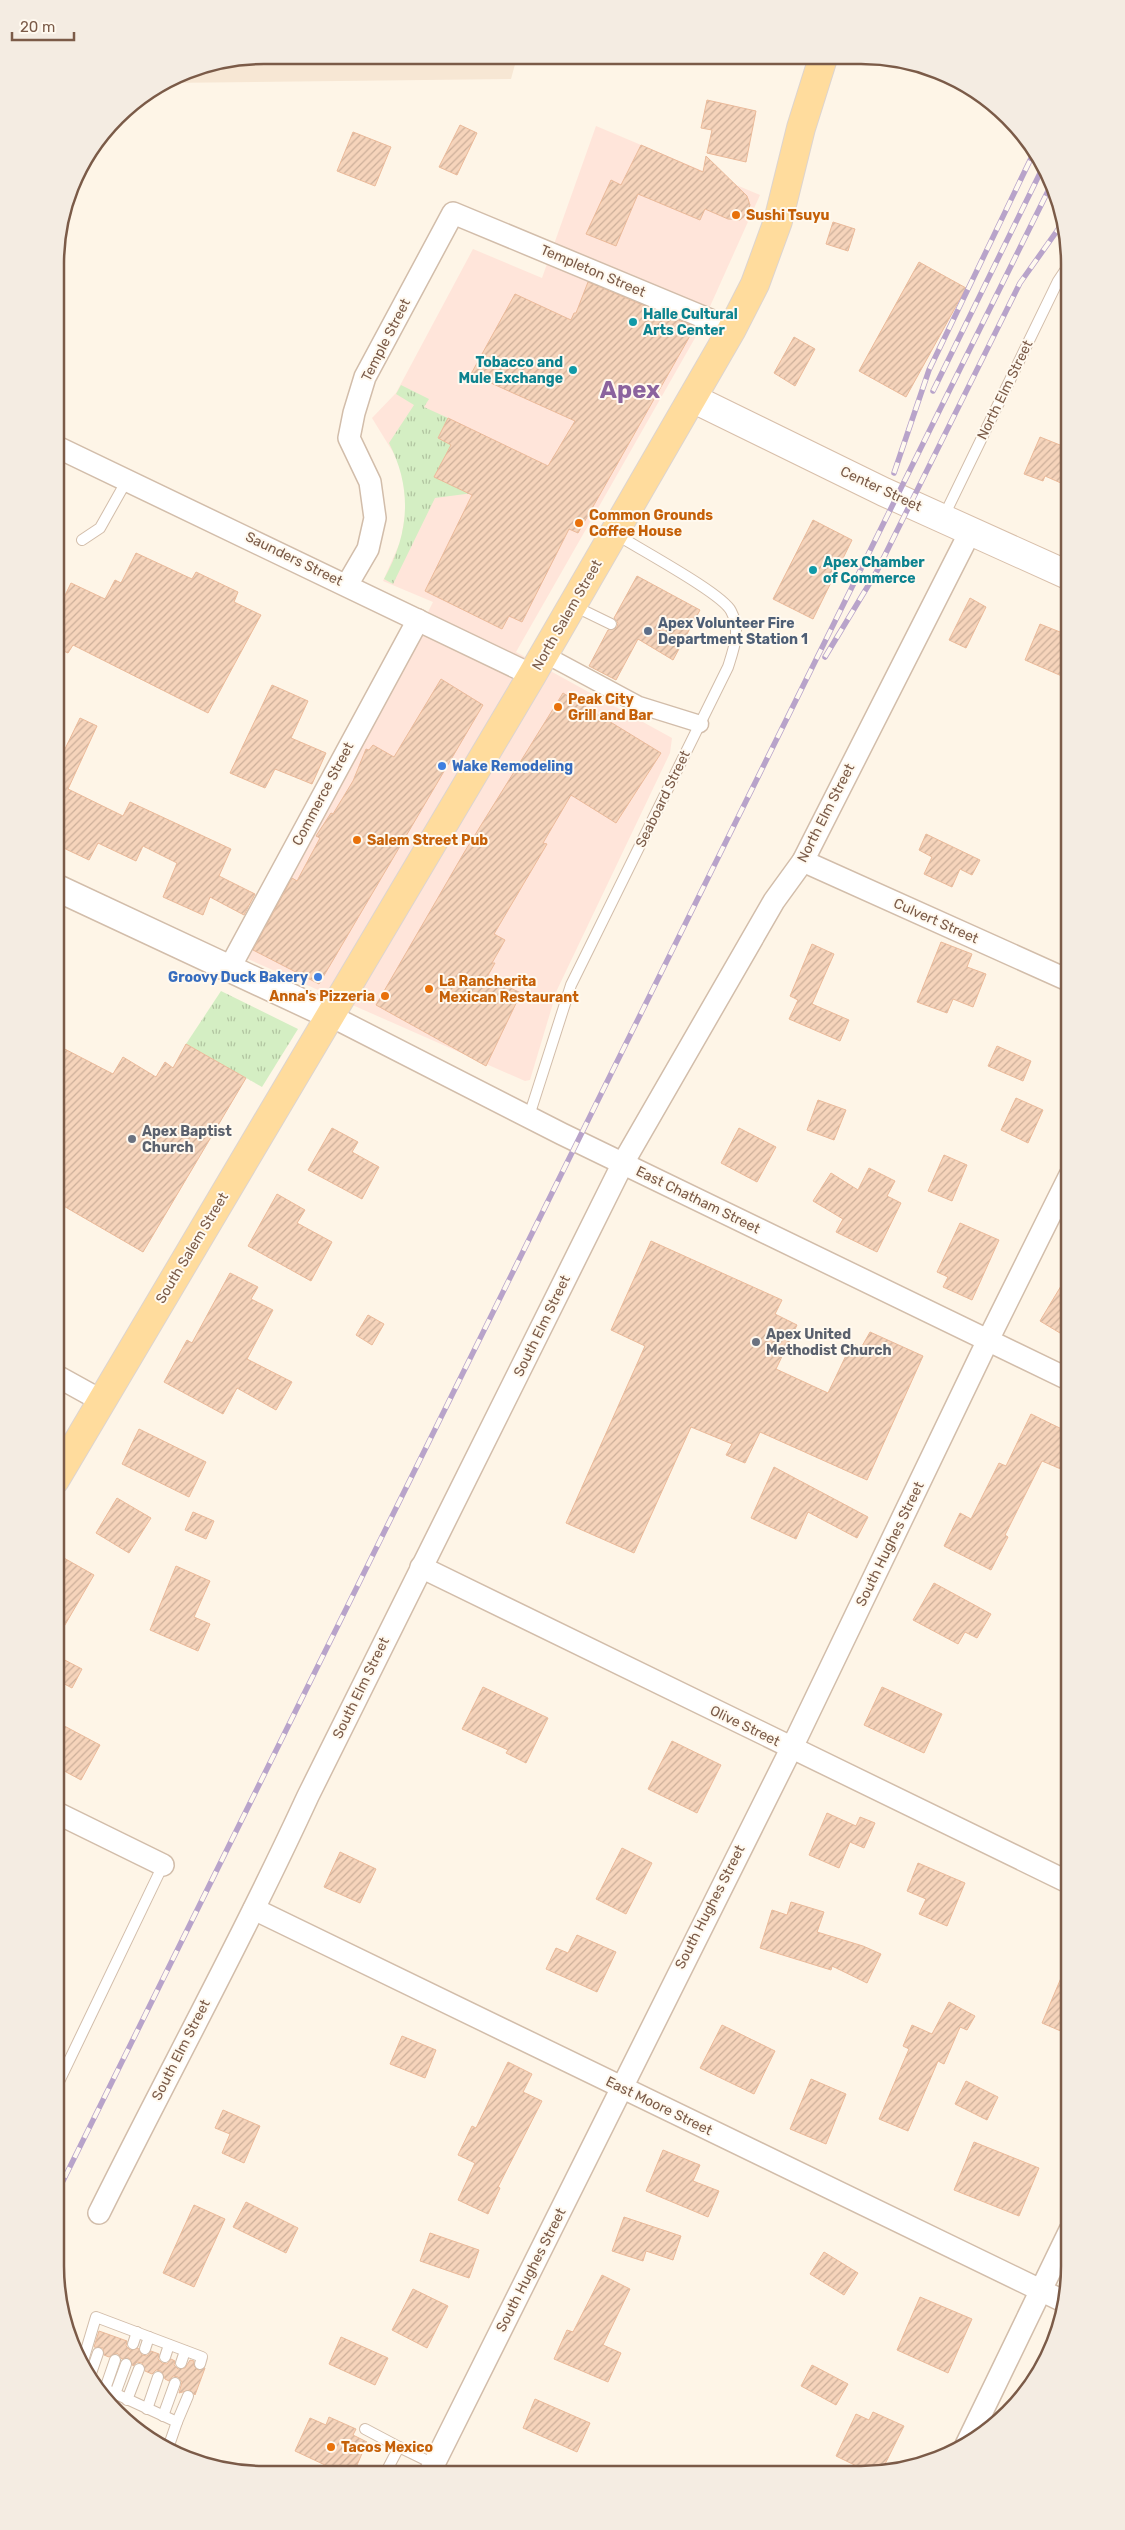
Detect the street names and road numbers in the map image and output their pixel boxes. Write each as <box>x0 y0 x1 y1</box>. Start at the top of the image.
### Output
street label: Templeton Street <box>538 241 649 301</box>
street label: Temple Street <box>358 295 414 384</box>
street label: North Elm Street <box>974 337 1037 443</box>
street label: Center Street <box>838 463 925 515</box>
street label: Saunders Street <box>243 528 346 590</box>
street label: North Salem Street <box>529 556 606 673</box>
street label: Commerce Street <box>289 739 358 849</box>
street label: Seaboard Street <box>632 747 694 850</box>
street label: North Elm Street <box>794 760 858 865</box>
street label: Culvert Street <box>891 895 982 948</box>
street label: East Chatham Street <box>633 1163 763 1238</box>
street label: South Salem Street <box>152 1189 232 1307</box>
street label: South Elm Street <box>510 1272 574 1380</box>
street label: South Hughes Street <box>852 1478 928 1609</box>
street label: South Elm Street <box>329 1634 393 1742</box>
street label: Olive Street <box>707 1702 783 1750</box>
street label: South Hughes Street <box>671 1842 749 1972</box>
street label: South Elm Street <box>148 1996 214 2103</box>
street label: East Moore Street <box>603 2073 715 2139</box>
street label: South Hughes Street <box>492 2205 570 2335</box>

